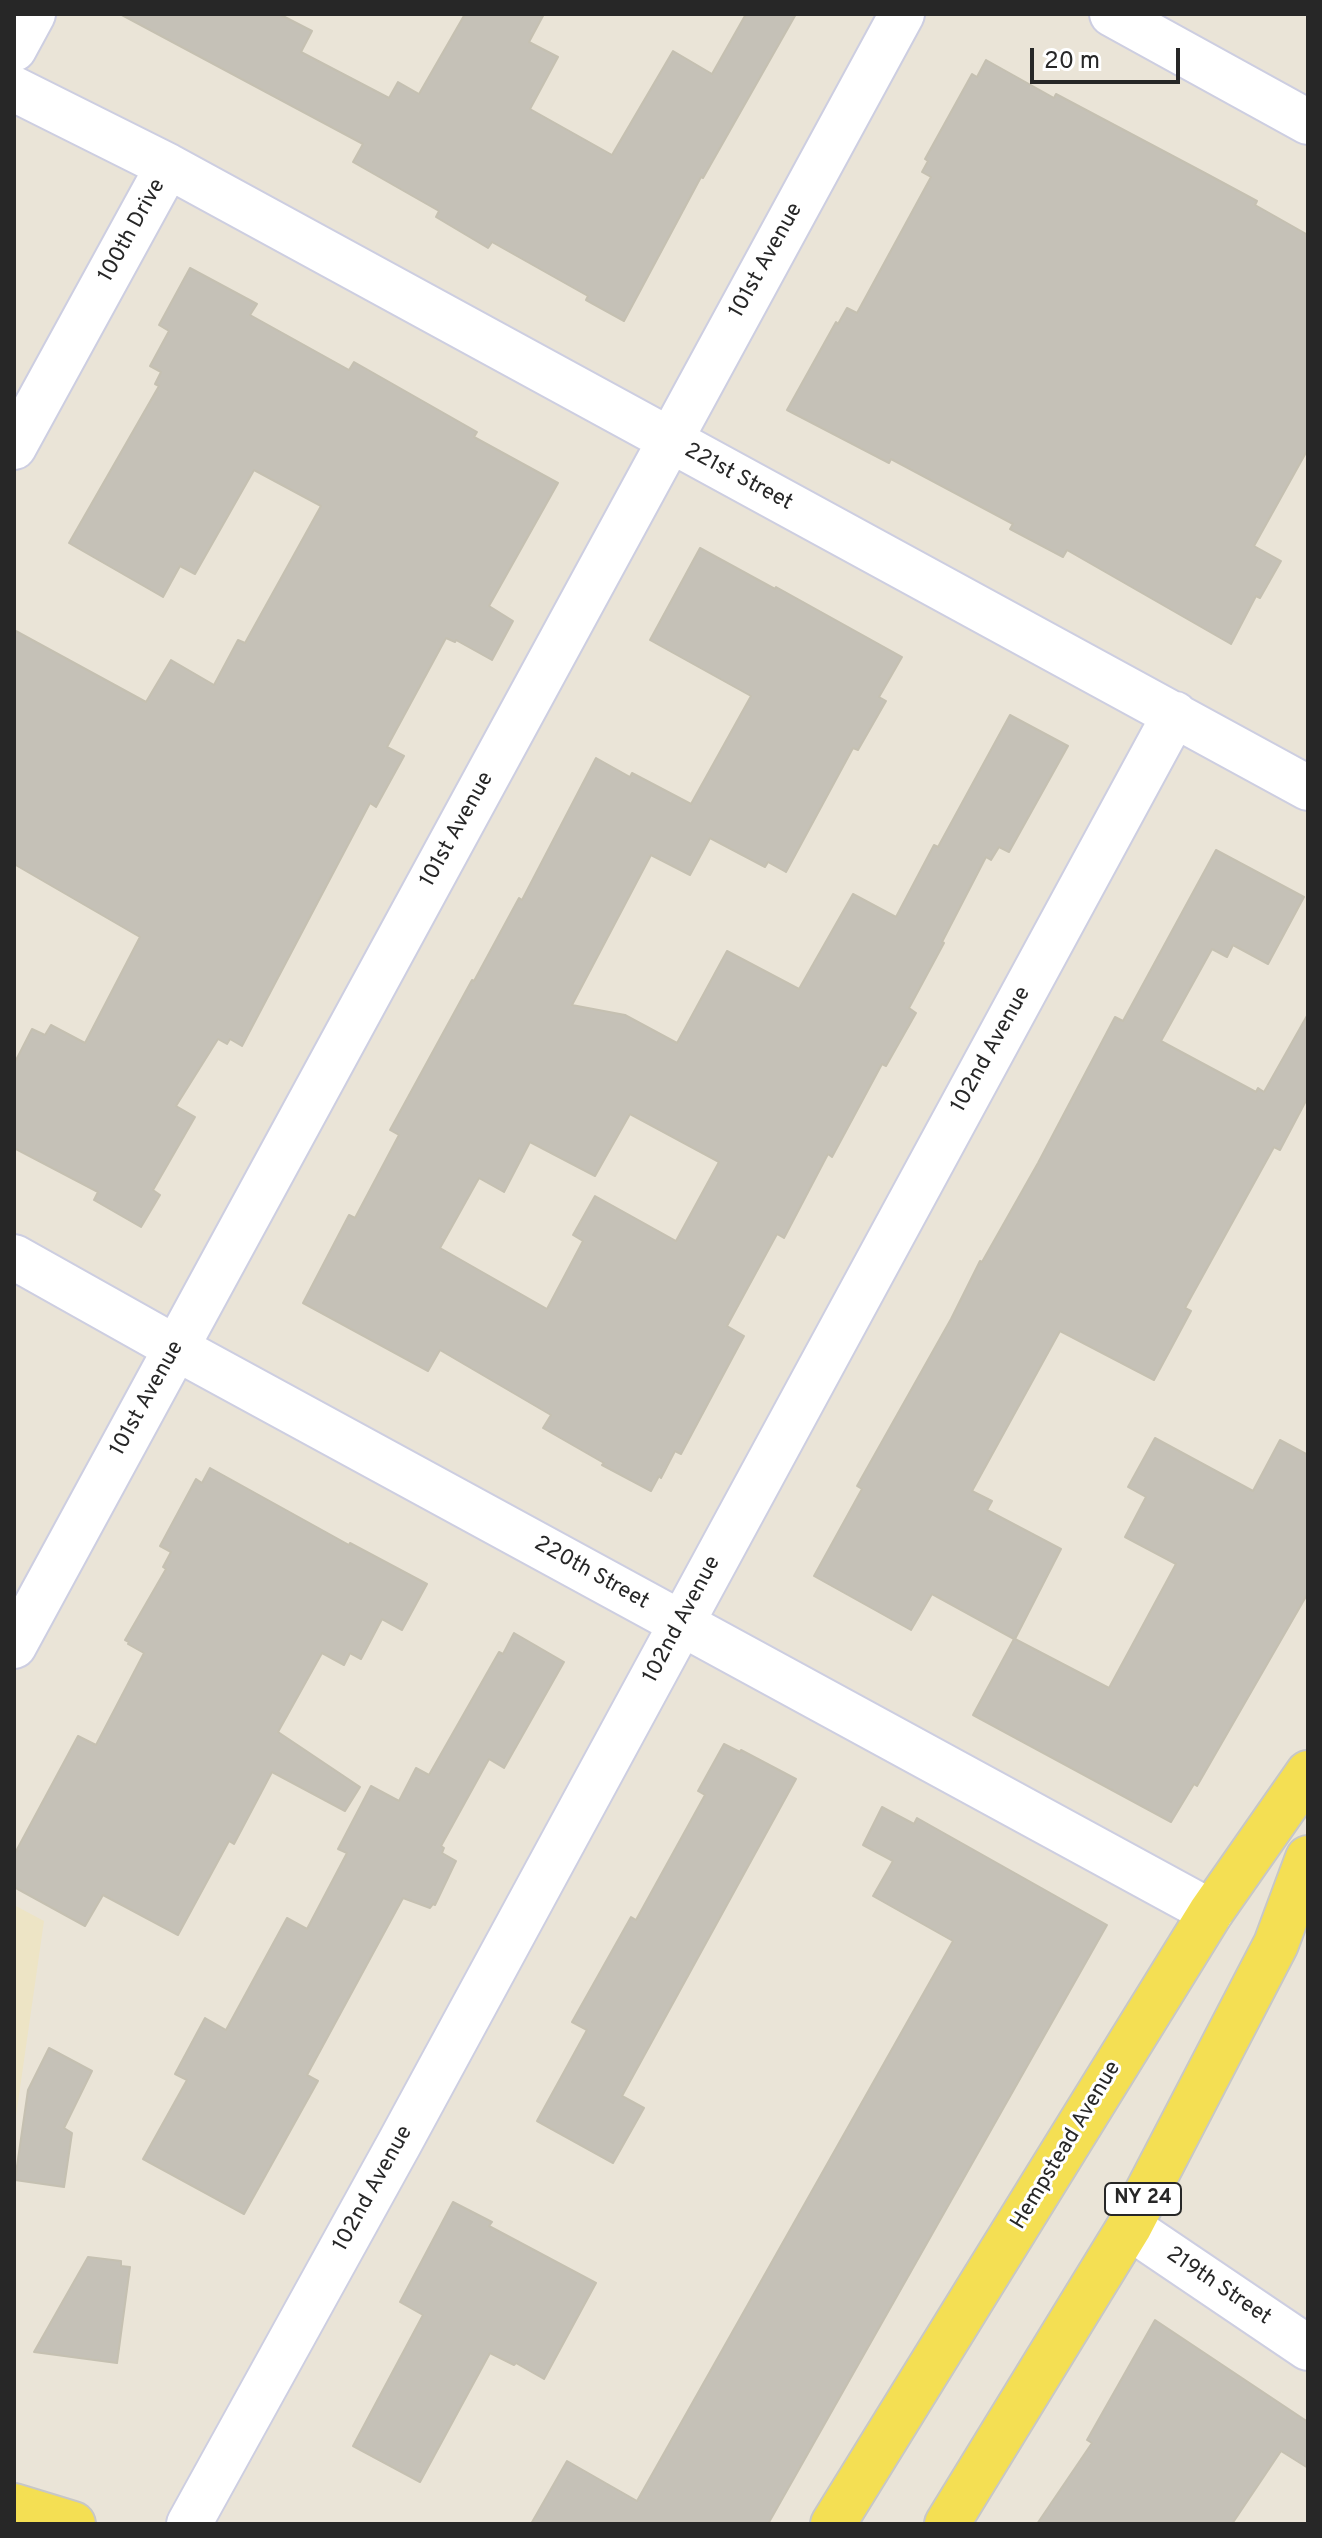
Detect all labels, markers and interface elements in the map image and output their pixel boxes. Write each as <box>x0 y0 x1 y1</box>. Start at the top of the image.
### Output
scale bar <box>1034 32 1184 82</box>
text: 20 m <box>1044 47 1100 77</box>
street label: 100th Drive <box>94 175 172 287</box>
street label: 101st Avenue <box>725 199 809 323</box>
street label: 221st Street <box>679 438 797 518</box>
street label: 101st Avenue <box>416 768 500 892</box>
street label: 102nd Avenue <box>947 983 1037 1117</box>
street label: 101st Avenue <box>106 1337 190 1461</box>
street label: 220th Street <box>529 1532 653 1616</box>
street label: 102nd Avenue <box>639 1552 727 1688</box>
street label: Hempstead Avenue <box>1006 2057 1128 2235</box>
street label: 102nd Avenue <box>329 2122 419 2256</box>
road number: NY 24 <box>1105 2183 1181 2215</box>
street label: 219th Street <box>1161 2242 1275 2332</box>

